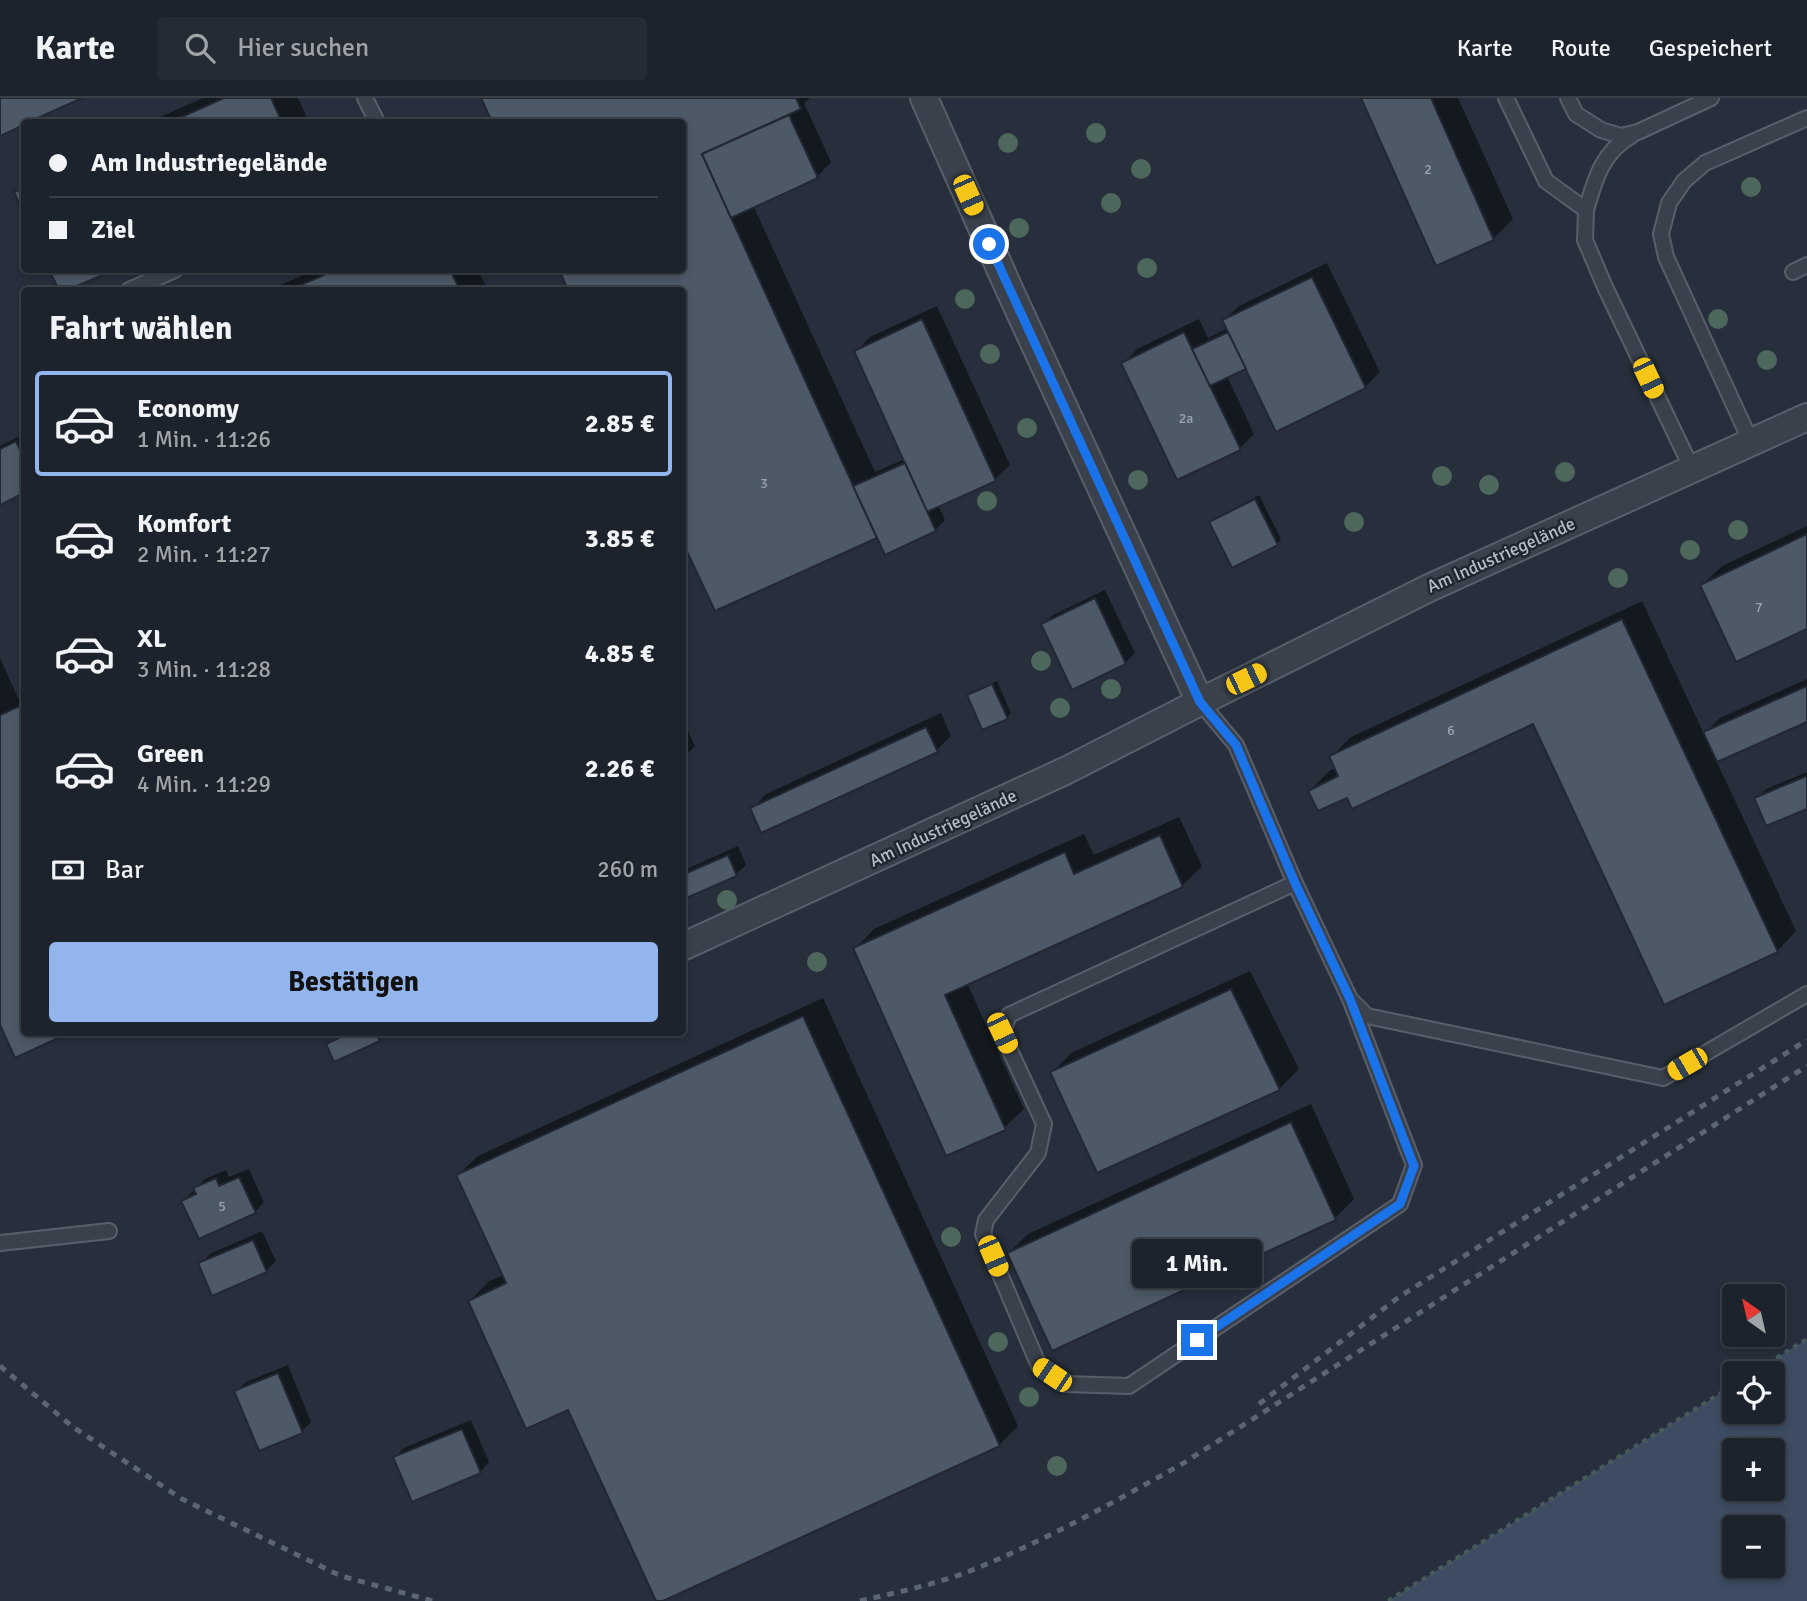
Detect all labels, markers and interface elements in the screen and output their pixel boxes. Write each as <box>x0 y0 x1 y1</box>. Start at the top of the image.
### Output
search box <box>157 17 647 80</box>
text: Karte <box>35 28 115 69</box>
icon: search <box>181 29 219 67</box>
text: Hier suchen <box>237 32 369 64</box>
text: Karte <box>1457 33 1513 63</box>
text: Route <box>1551 33 1611 63</box>
text: Gespeichert <box>1649 33 1772 63</box>
text: Am Industriegelände <box>91 147 327 179</box>
house number: 2 <box>1424 161 1432 178</box>
car <box>950 172 987 218</box>
text: Ziel <box>91 214 135 246</box>
route start <box>973 228 1005 260</box>
text: Fahrt wählen <box>49 309 233 348</box>
car <box>1630 355 1667 401</box>
icon: car <box>53 392 116 455</box>
text: Economy <box>137 393 239 425</box>
text: 2.85 € <box>585 408 654 440</box>
house number: 2a <box>1179 410 1193 427</box>
text: 1 Min. · 11:26 <box>137 425 271 454</box>
house number: 3 <box>760 475 768 492</box>
icon: car <box>53 507 116 570</box>
text: Komfort <box>137 508 231 540</box>
street label: Am Industriegelände <box>1423 512 1579 598</box>
text: 3.85 € <box>585 523 654 555</box>
text: 2 Min. · 11:27 <box>137 540 271 569</box>
house number: 7 <box>1755 599 1763 616</box>
icon: car <box>53 622 116 685</box>
text: XL <box>137 623 167 655</box>
text: 4.85 € <box>585 638 654 670</box>
text: 3 Min. · 11:28 <box>137 655 271 684</box>
car <box>1223 660 1270 698</box>
house number: 6 <box>1447 722 1455 739</box>
icon: car <box>53 737 116 800</box>
text: Green <box>137 738 204 770</box>
text: 2.26 € <box>585 753 654 785</box>
text: 4 Min. · 11:29 <box>137 770 271 799</box>
street label: Am Industriegelände <box>866 784 1020 872</box>
icon: cash <box>49 851 87 889</box>
text: Bar <box>105 854 143 886</box>
text: 260 m <box>597 855 658 884</box>
button: Bestätigen <box>49 942 658 1022</box>
car <box>984 1010 1021 1056</box>
car <box>1664 1044 1711 1084</box>
house number: 5 <box>218 1198 226 1215</box>
car <box>976 1233 1011 1279</box>
callout: 1 Min. <box>1132 1238 1262 1288</box>
text: 1 Min. <box>1166 1249 1228 1278</box>
north arrow <box>1722 1284 1785 1348</box>
map controls <box>1722 1284 1785 1578</box>
route end <box>1181 1324 1213 1356</box>
car <box>1029 1355 1076 1395</box>
button: locate <box>1722 1361 1785 1424</box>
button: + <box>1722 1438 1785 1501</box>
button: − <box>1722 1515 1785 1578</box>

